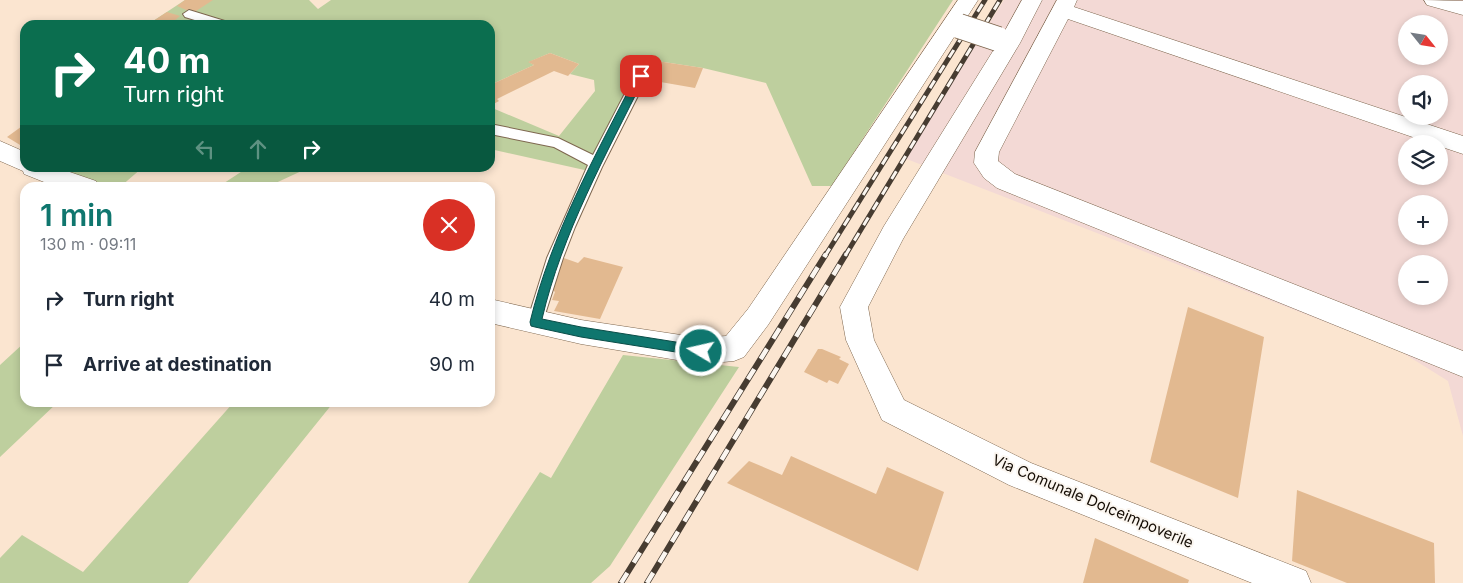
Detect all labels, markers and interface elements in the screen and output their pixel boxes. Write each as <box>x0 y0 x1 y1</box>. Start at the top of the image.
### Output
north arrow <box>1398 15 1448 65</box>
map controls <box>1398 15 1448 305</box>
text: 40 m <box>123 39 211 81</box>
icon: right <box>40 40 105 105</box>
pin <box>620 55 662 97</box>
icon: arrive <box>627 62 655 90</box>
button: sound <box>1398 75 1448 125</box>
text: Turn right <box>123 81 224 107</box>
icon: left <box>191 135 219 163</box>
icon: ahead <box>244 135 272 163</box>
icon: right <box>297 135 325 163</box>
button: layers <box>1398 135 1448 185</box>
button: + <box>1398 195 1448 245</box>
text: 1 min <box>40 197 113 233</box>
button: close <box>423 199 475 251</box>
text: 130 m · 09:11 <box>40 234 136 254</box>
button: − <box>1398 255 1448 305</box>
icon: right <box>40 286 68 314</box>
text: Turn right <box>83 288 174 311</box>
text: 40 m <box>429 288 475 311</box>
position arrow <box>674 324 726 376</box>
icon: arrive <box>40 351 68 379</box>
text: Arrive at destination <box>83 353 272 376</box>
text: 90 m <box>429 353 475 376</box>
street label: Via Comunale Dolceimpoverile <box>990 450 1196 552</box>

